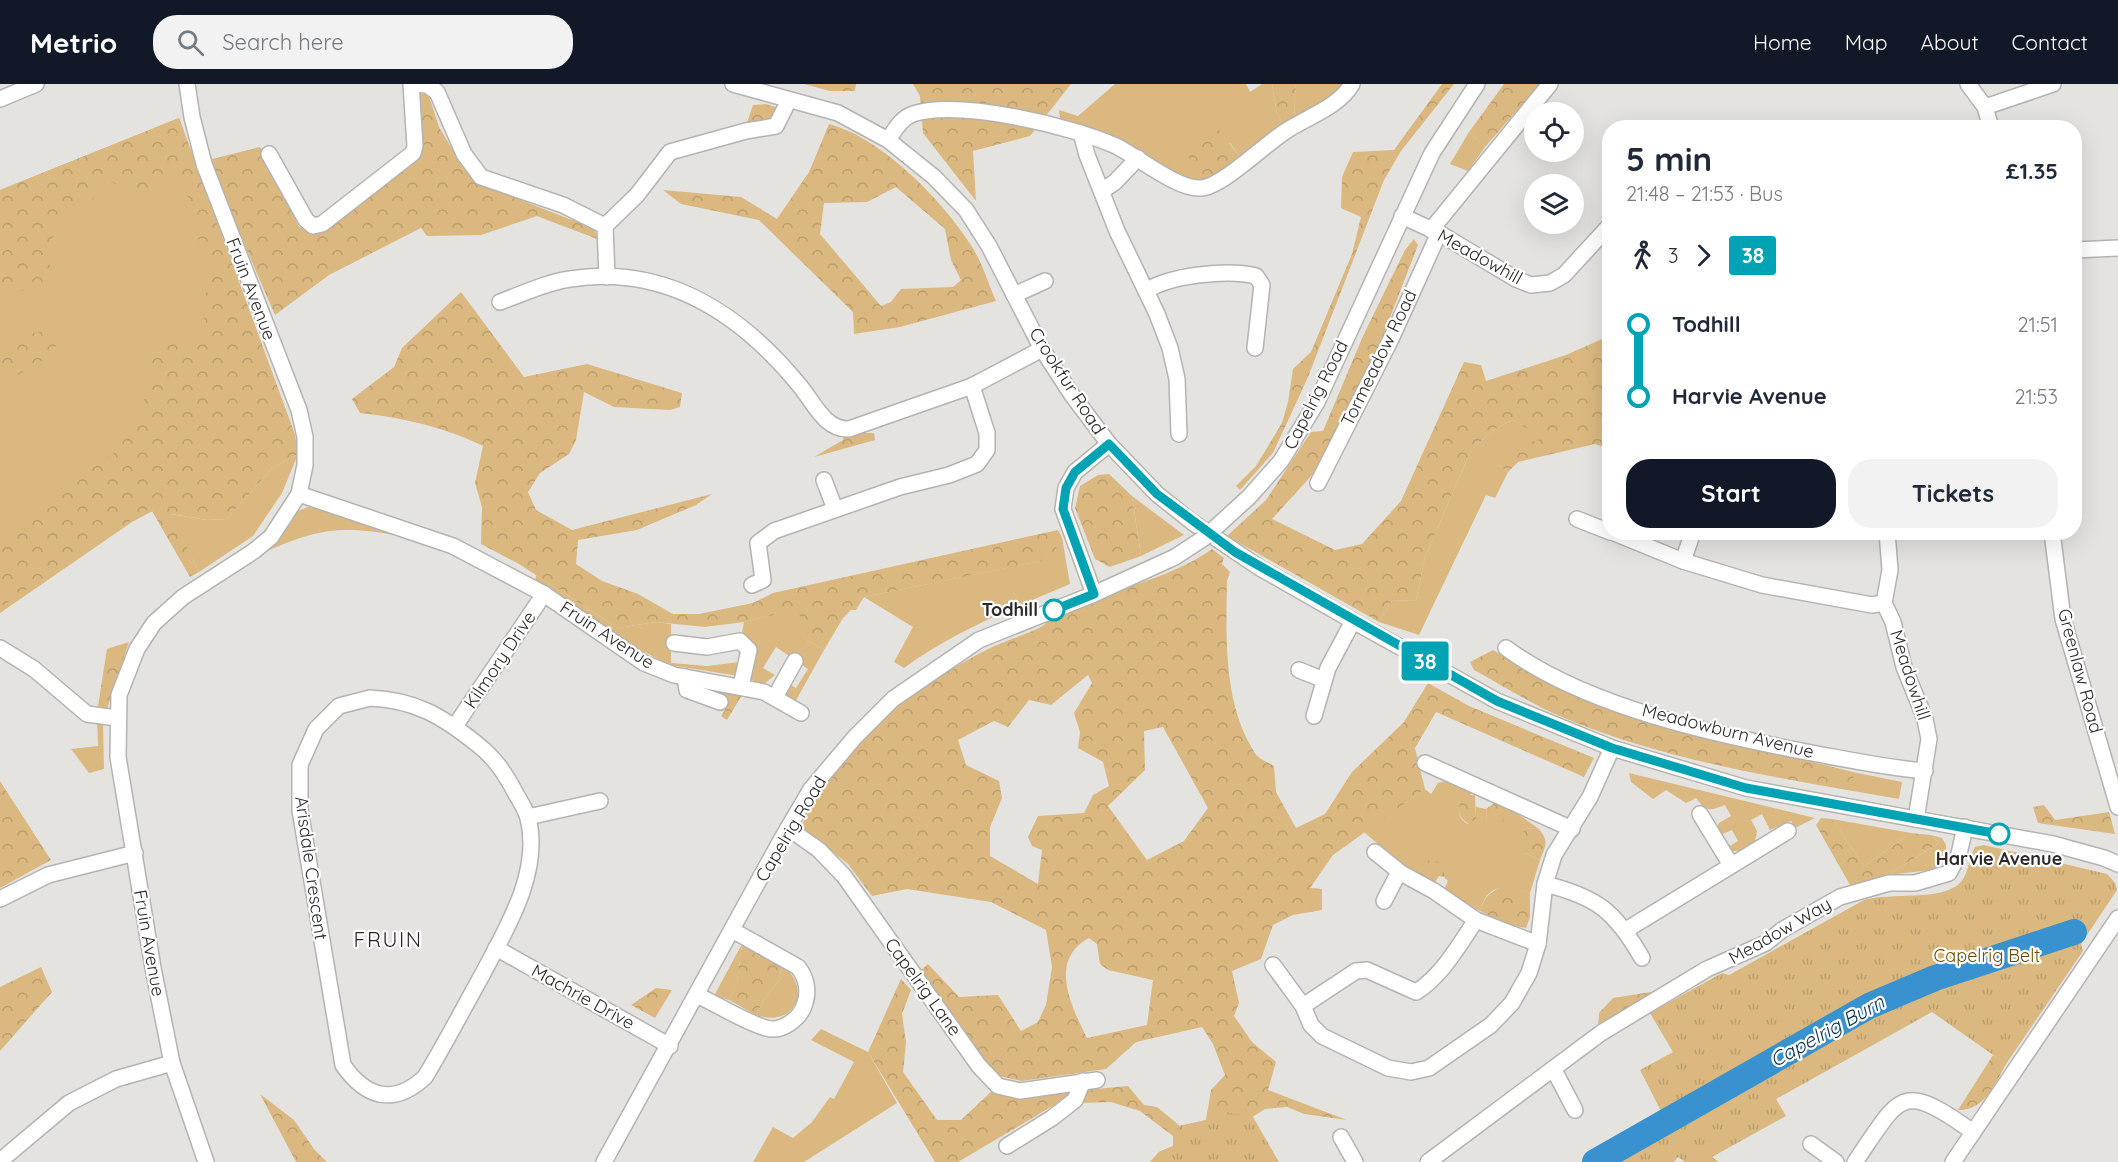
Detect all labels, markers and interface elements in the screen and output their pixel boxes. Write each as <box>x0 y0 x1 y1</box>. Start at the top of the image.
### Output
search box <box>153 15 573 69</box>
text: Metrio <box>30 25 117 60</box>
icon: search <box>174 26 207 59</box>
text: Search here <box>222 28 344 56</box>
text: Home <box>1753 29 1812 55</box>
text: Map <box>1845 29 1888 55</box>
text: About <box>1921 29 1979 55</box>
text: Contact <box>2012 29 2088 55</box>
map controls <box>1524 102 1584 234</box>
button: locate <box>1524 102 1584 162</box>
text: 5 min <box>1626 138 1712 179</box>
text: £1.35 <box>2006 157 2058 185</box>
button: layers <box>1524 174 1584 234</box>
text: 21:48 – 21:53 · Bus <box>1626 181 1783 206</box>
street label: Meadowhill <box>1434 224 1527 289</box>
street label: Fruin Avenue <box>221 234 282 343</box>
icon: walk <box>1626 239 1659 272</box>
icon: forward <box>1687 239 1720 272</box>
text: 38 <box>1741 242 1764 268</box>
text: 3 <box>1668 243 1678 268</box>
street label: Tormeadow Road <box>1336 286 1422 430</box>
text: Todhill <box>1672 310 1741 338</box>
text: 21:51 <box>2017 312 2058 337</box>
street label: Crookfur Road <box>1024 323 1111 439</box>
street label: Capelrig Road <box>1278 336 1353 453</box>
text: Harvie Avenue <box>1672 382 1827 410</box>
text: 21:53 <box>2014 384 2058 409</box>
button: Start <box>1626 459 1836 528</box>
button: Tickets <box>1848 459 2058 528</box>
street label: Fruin Avenue <box>556 596 659 674</box>
place label: Todhill <box>982 598 1038 621</box>
marker: Todhill <box>1043 599 1065 621</box>
street label: Greenlaw Road <box>2053 606 2108 736</box>
street label: Kilmory Drive <box>459 607 541 713</box>
street label: Meadowhill <box>1885 627 1936 723</box>
line badge: 38 <box>1398 642 1452 680</box>
text: 38 <box>1414 648 1436 674</box>
street label: Meadowburn Avenue <box>1640 698 1816 763</box>
street label: Capelrig Road <box>750 772 831 886</box>
street label: Arisdale Crescent <box>290 795 333 941</box>
marker: Harvie Avenue <box>1988 823 2010 845</box>
place label: Harvie Avenue <box>1936 847 2062 870</box>
street label: Fruin Avenue <box>129 888 170 998</box>
street label: Meadow Way <box>1724 892 1835 969</box>
district label: FRUIN <box>354 926 422 952</box>
street label: Capelrig Lane <box>880 933 967 1040</box>
park label: Capelrig Belt <box>1934 944 2040 967</box>
street label: Machrie Drive <box>528 959 639 1034</box>
water label: Capelrig Burn <box>1765 989 1889 1072</box>

